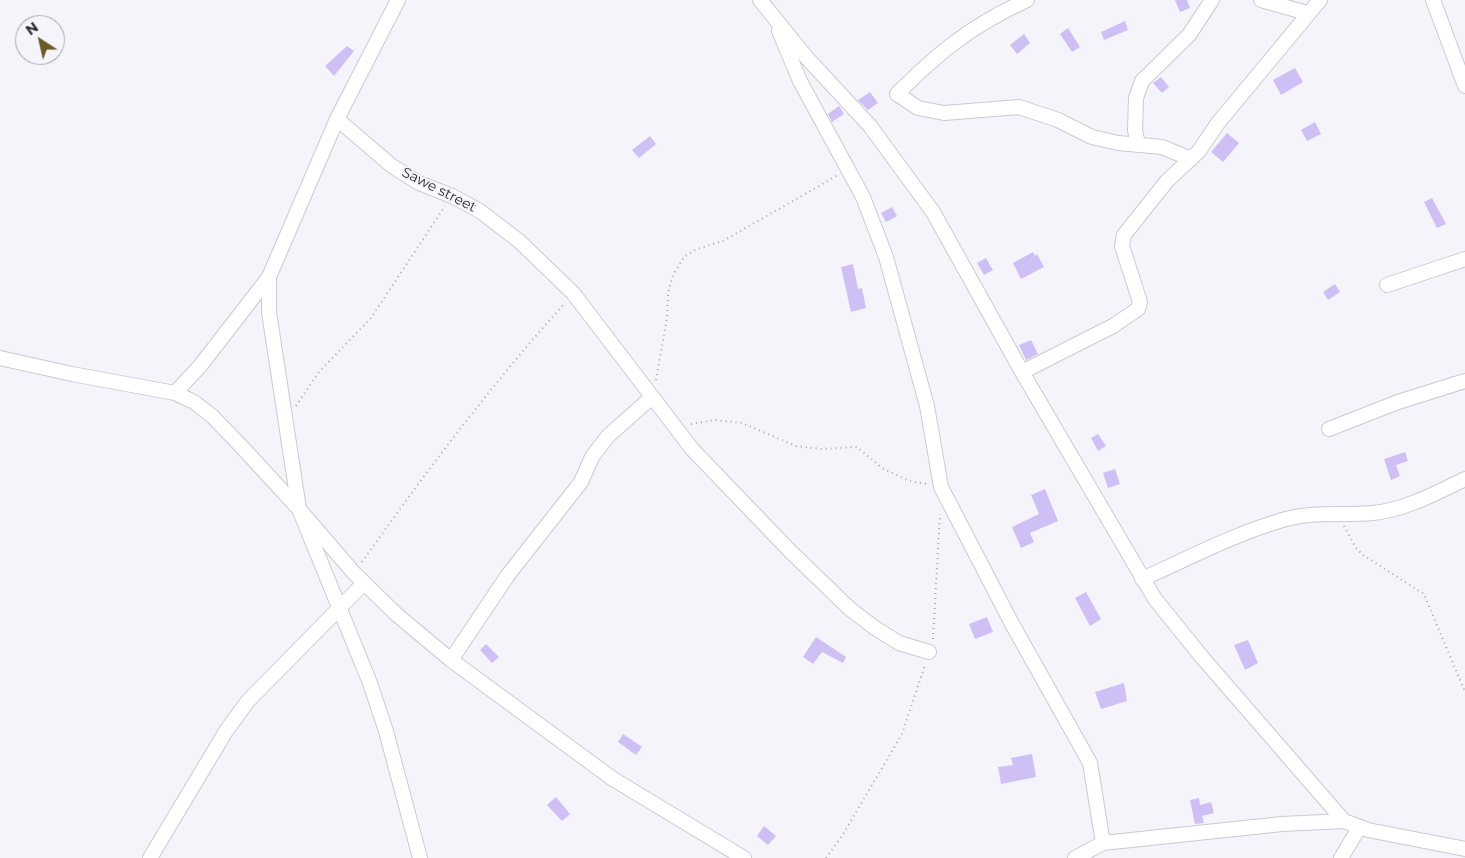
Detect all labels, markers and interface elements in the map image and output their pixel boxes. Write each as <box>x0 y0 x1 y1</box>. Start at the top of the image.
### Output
north arrow <box>15 15 65 65</box>
text: N <box>22 18 42 39</box>
street label: Sawe street <box>399 164 479 216</box>

